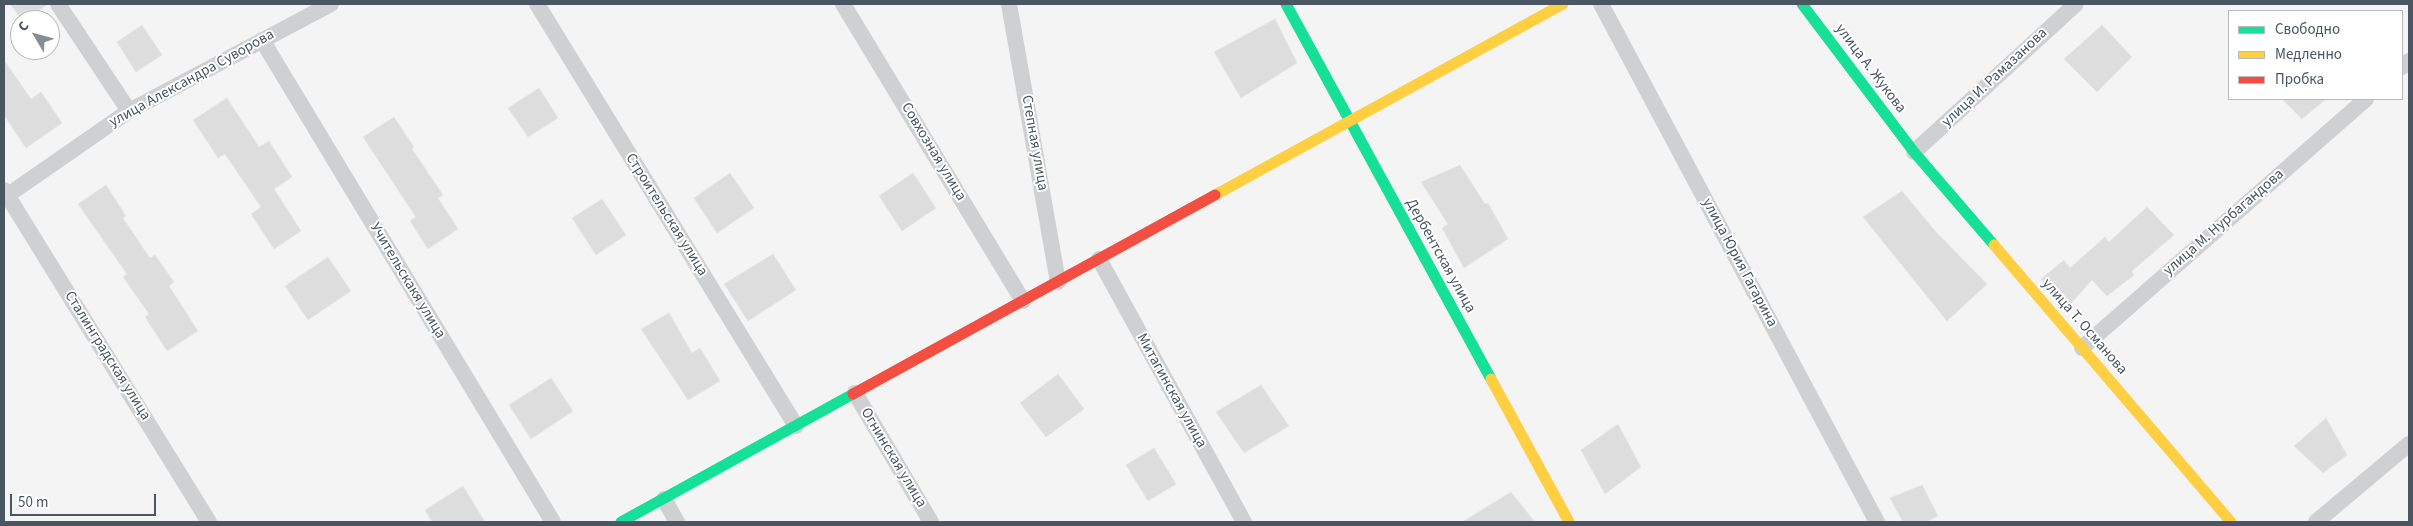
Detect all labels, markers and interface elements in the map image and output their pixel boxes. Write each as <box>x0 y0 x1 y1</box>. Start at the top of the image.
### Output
north arrow <box>10 10 60 60</box>
legend <box>2228 10 2403 100</box>
text: С <box>13 17 34 36</box>
text: Свободно <box>2275 19 2340 40</box>
street label: улица А. Жукова <box>1831 21 1909 117</box>
street label: улица И. Рамазанова <box>1939 25 2051 131</box>
street label: улица Александра Суворова <box>106 26 278 132</box>
text: Медленно <box>2275 44 2342 65</box>
text: Пробка <box>2275 69 2324 90</box>
street label: Степная улица <box>1017 94 1051 192</box>
street label: Совхозная улица <box>897 100 969 204</box>
street label: Строительская улица <box>621 150 711 280</box>
street label: улица М. Нурбагандова <box>2160 166 2288 280</box>
street label: Дербентская улица <box>1401 196 1479 316</box>
street label: улица Юрия Гагарина <box>1697 196 1781 330</box>
street label: Учительскакя улица <box>365 220 449 342</box>
street label: улица Т. Османова <box>2037 275 2131 379</box>
street label: Сталинградская улица <box>60 288 154 424</box>
street label: Митагинская улица <box>1132 331 1210 451</box>
street label: Огнинская улица <box>856 405 930 511</box>
scale bar <box>12 484 159 516</box>
text: 50 m <box>18 492 48 513</box>

